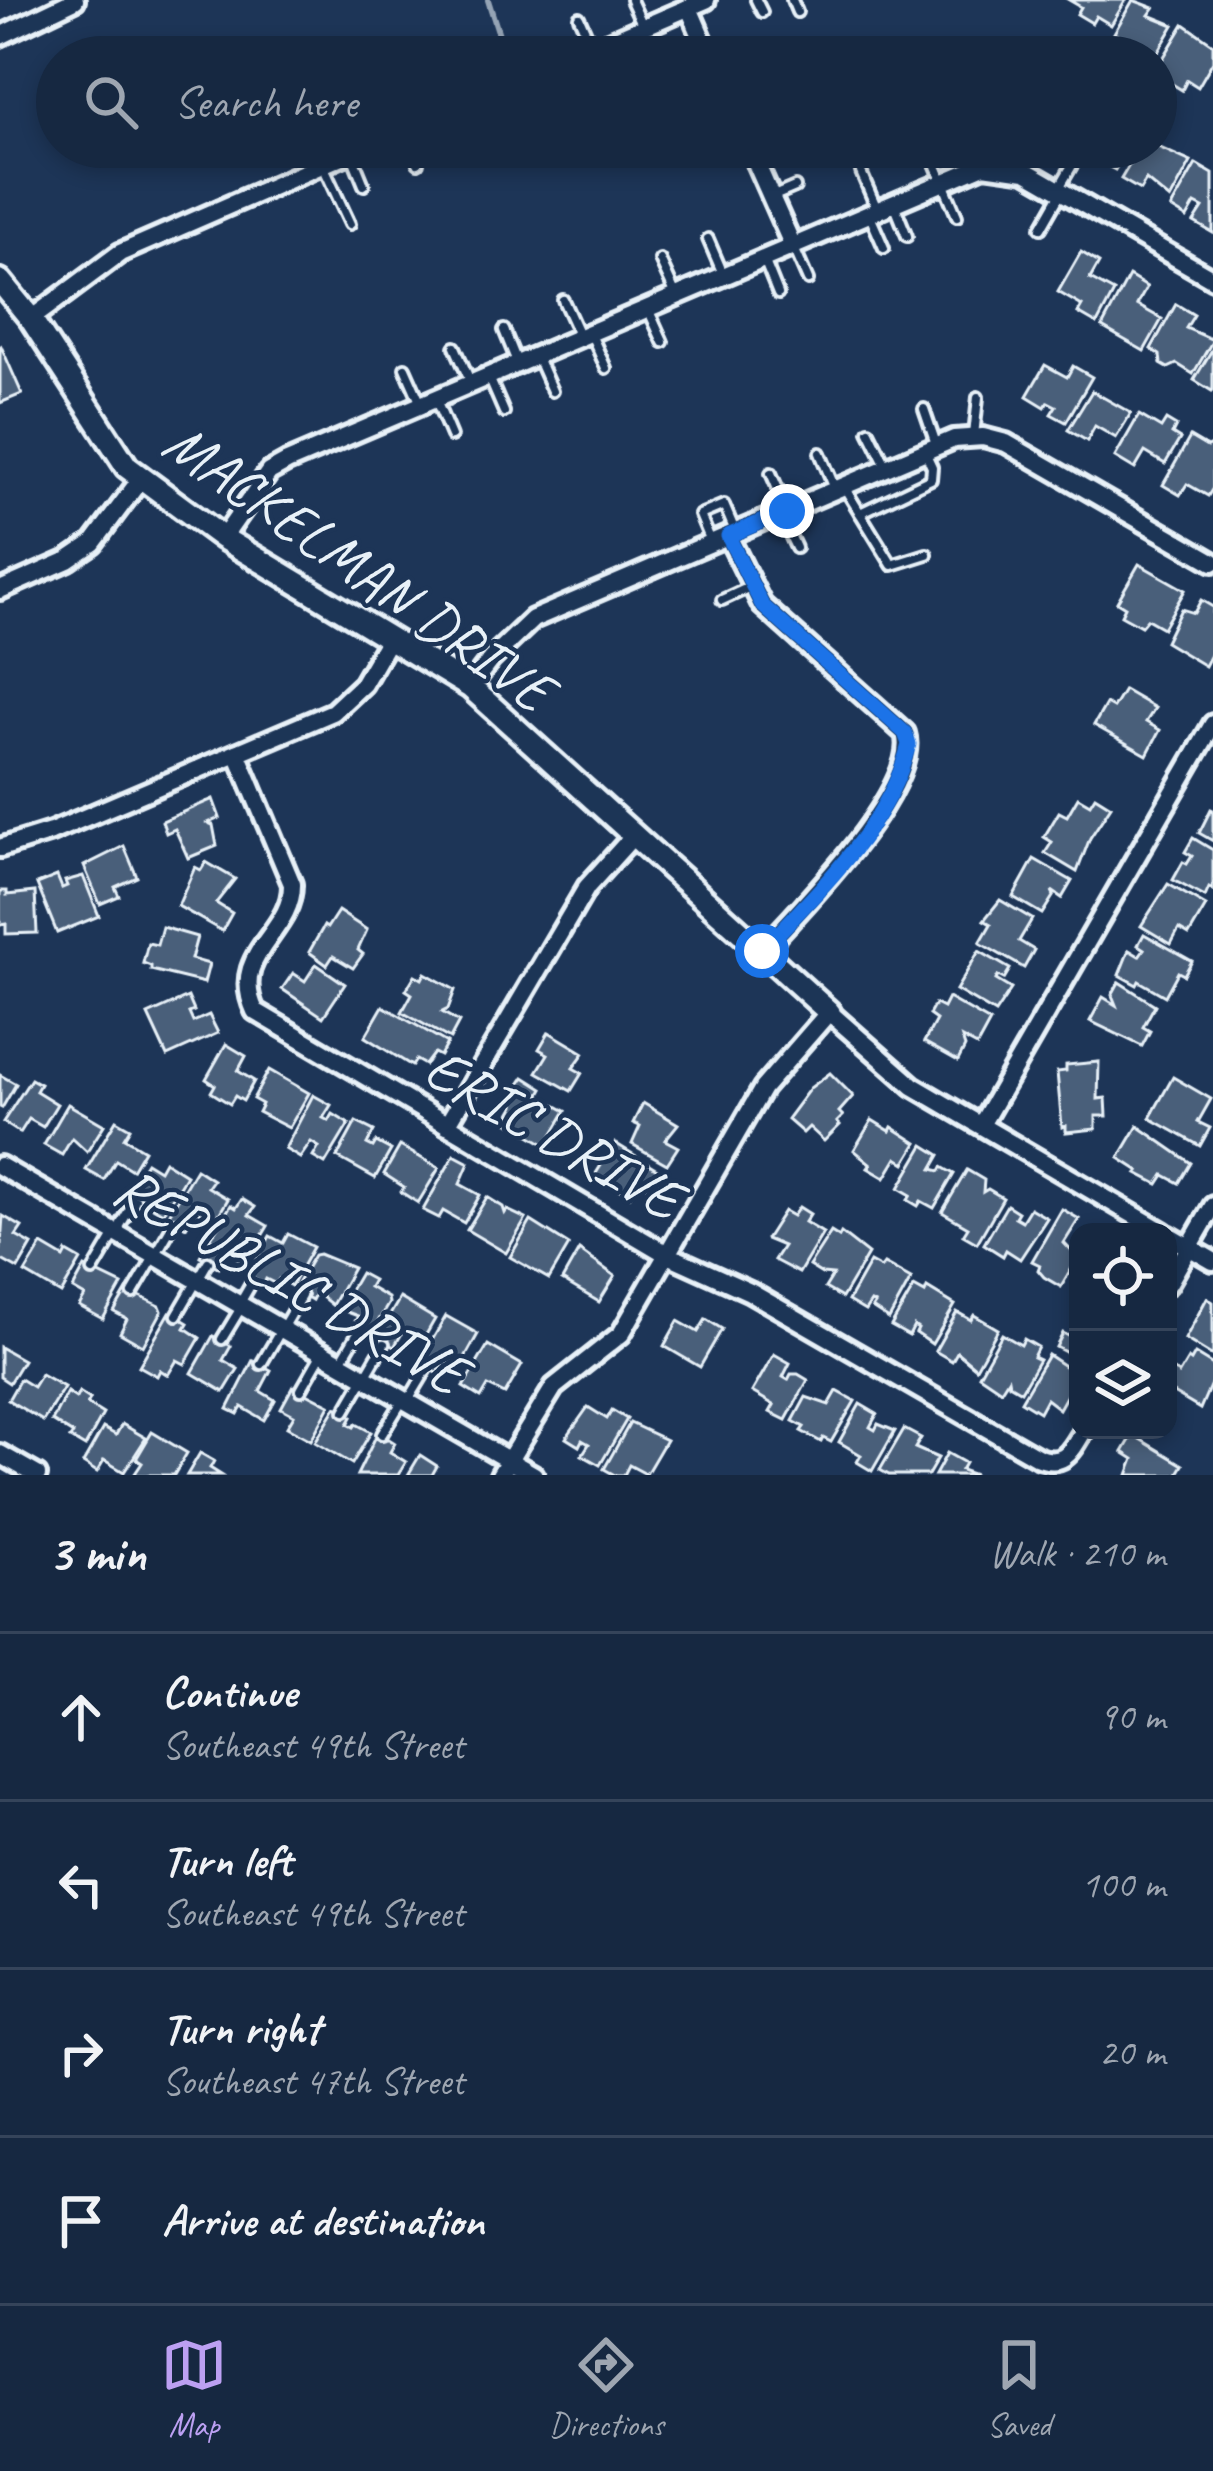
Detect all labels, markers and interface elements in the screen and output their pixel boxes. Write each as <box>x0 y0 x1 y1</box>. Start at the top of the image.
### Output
search box <box>36 36 1177 168</box>
icon: search <box>78 69 144 135</box>
text: Search here <box>174 74 357 131</box>
street label: MACKELMAN DRIVE <box>149 404 573 732</box>
route end <box>760 484 814 538</box>
route start <box>735 924 789 978</box>
street label: ERIC DRIVE <box>412 1029 701 1240</box>
street label: REPUBLIC DRIVE <box>101 1148 486 1415</box>
map controls <box>1069 1223 1177 1439</box>
button: locate <box>1069 1223 1177 1331</box>
button: layers <box>1069 1331 1177 1439</box>
text: 3 min <box>48 1521 146 1585</box>
text: Walk · 210 m <box>989 1529 1165 1578</box>
text: Continue <box>162 1664 296 1721</box>
icon: ahead <box>48 1684 114 1750</box>
text: 90 m <box>1099 1692 1165 1741</box>
text: Southeast 49th Street <box>162 1721 464 1770</box>
text: Turn left <box>162 1832 292 1889</box>
icon: left <box>48 1852 114 1918</box>
text: 100 m <box>1081 1860 1165 1909</box>
text: Southeast 49th Street <box>162 1889 464 1938</box>
text: Turn right <box>162 2000 320 2057</box>
icon: right <box>48 2020 114 2086</box>
text: 20 m <box>1099 2028 1165 2077</box>
text: Southeast 47th Street <box>162 2057 464 2106</box>
icon: arrive <box>48 2188 114 2254</box>
text: Arrive at destination <box>162 2192 484 2249</box>
tab: Map <box>161 2332 227 2446</box>
tab: Directions <box>549 2332 664 2446</box>
tab: Saved <box>986 2332 1052 2446</box>

